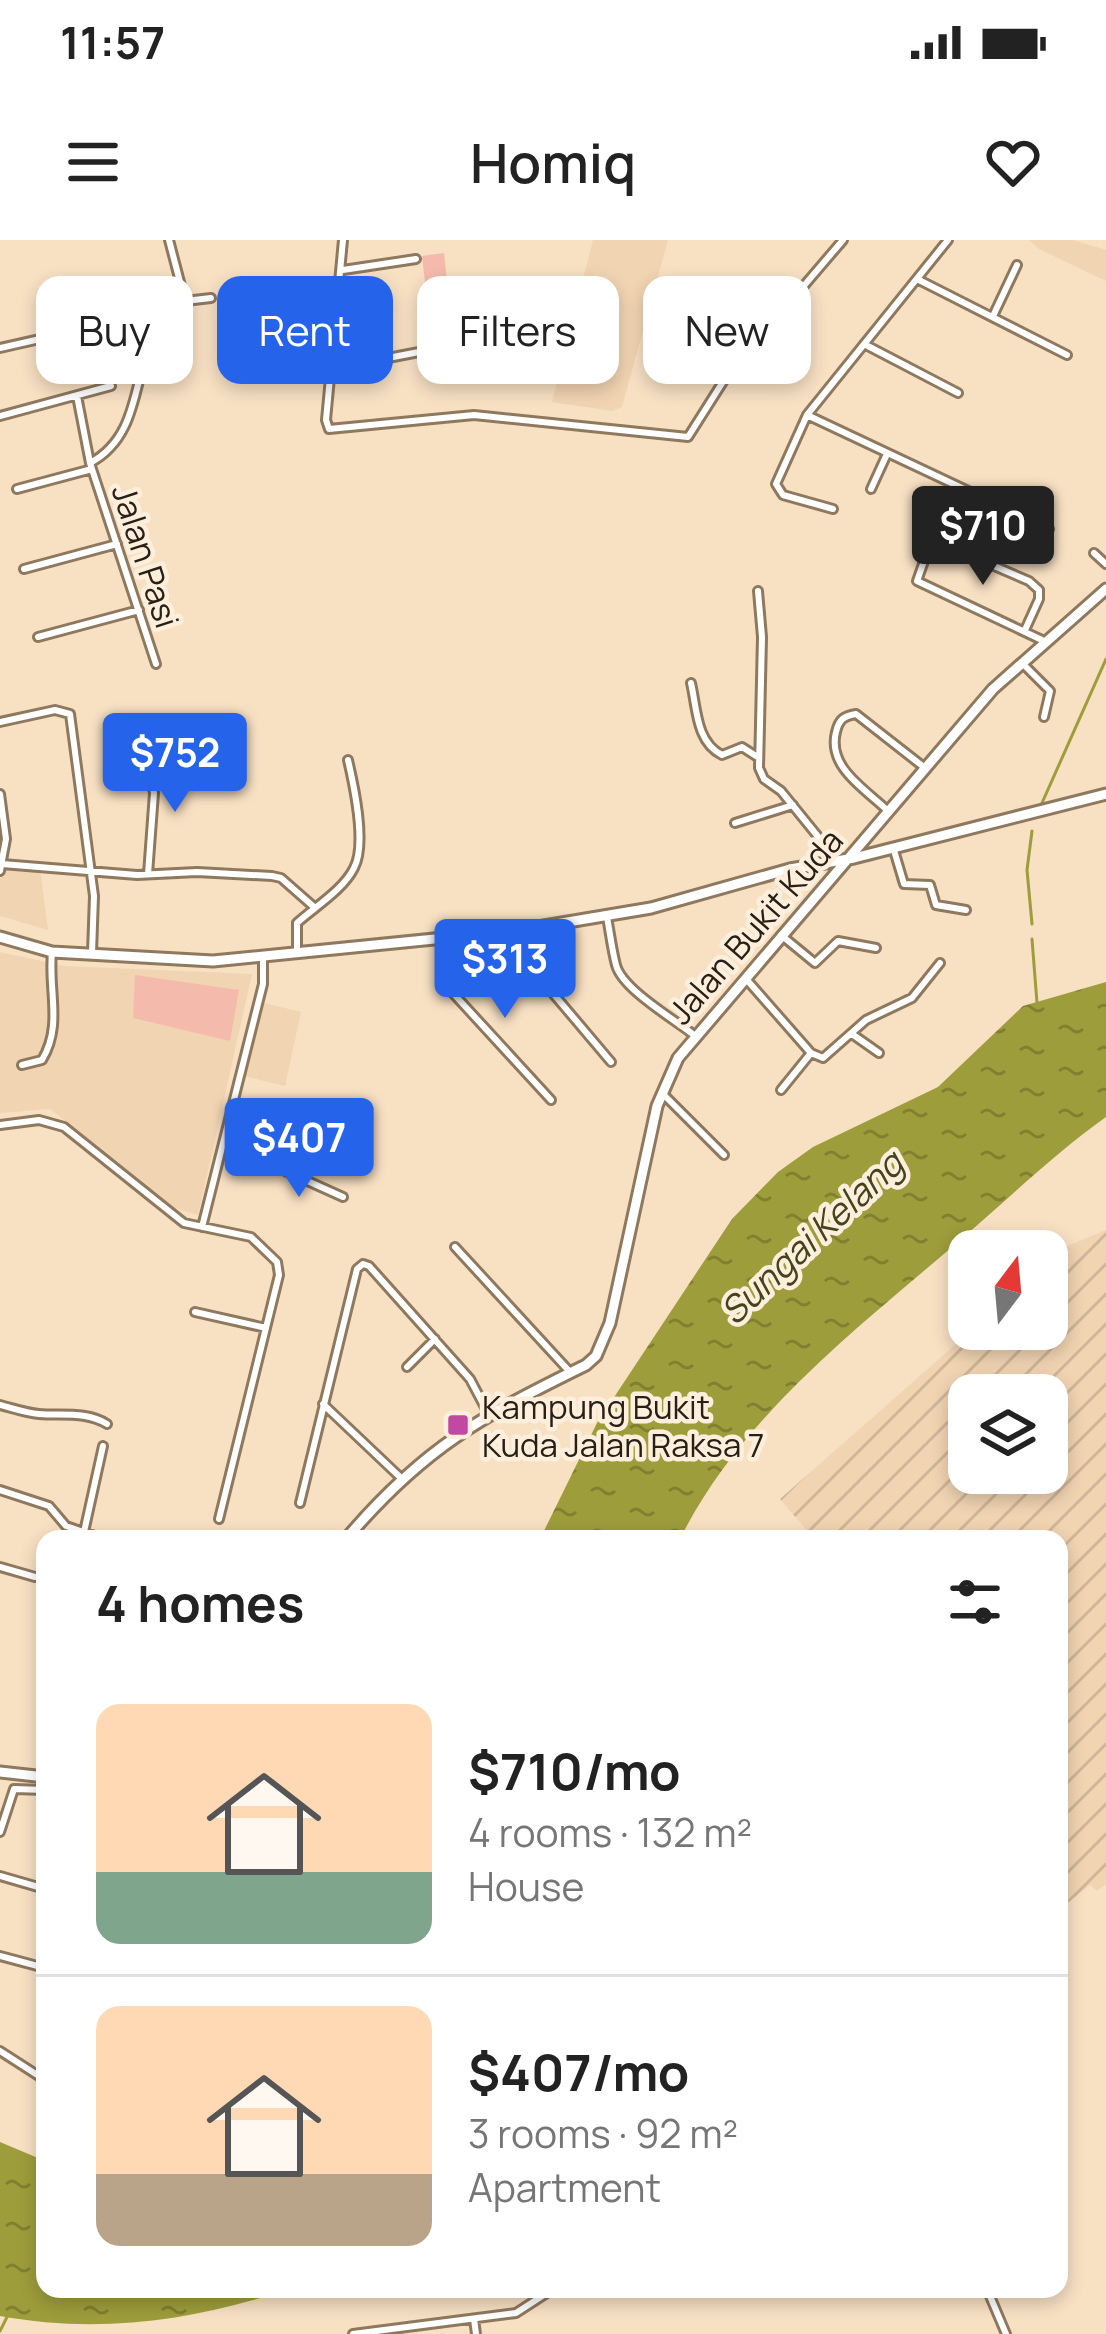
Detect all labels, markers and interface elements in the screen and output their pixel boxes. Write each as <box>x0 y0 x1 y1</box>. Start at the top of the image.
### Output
text: 11:57 <box>60 11 165 73</box>
text: Homiq <box>470 125 636 199</box>
icon: menu <box>60 129 126 195</box>
icon: heart <box>980 129 1046 195</box>
chip: Buy <box>36 276 193 384</box>
chip: Rent <box>217 276 393 384</box>
chip: Filters <box>417 276 619 384</box>
chip: New <box>643 276 811 384</box>
street label: Jalan Pasi <box>102 478 190 634</box>
pin: $710 <box>912 486 1054 588</box>
text: $710 <box>939 498 1027 552</box>
pin: $752 <box>104 713 246 815</box>
text: $752 <box>130 725 220 779</box>
street label: Jalan Bukit Kuda <box>657 819 853 1033</box>
pin: $313 <box>434 919 576 1021</box>
text: $313 <box>462 931 548 985</box>
pin: $407 <box>228 1098 370 1200</box>
text: $407 <box>252 1110 346 1164</box>
water label: Sungai Kelang <box>709 1137 915 1335</box>
north arrow <box>948 1230 1068 1350</box>
map controls <box>948 1230 1068 1494</box>
button: layers <box>948 1374 1068 1494</box>
place label: Kampung Bukit Kuda Jalan Raksa 7 <box>482 1384 764 1467</box>
marker: Kampung Bukit Kuda Jalan Raksa 7 <box>445 1412 471 1438</box>
text: 4 homes <box>96 1568 304 1637</box>
icon: filters <box>942 1569 1008 1635</box>
text: $710/mo <box>468 1736 681 1805</box>
icon: home <box>192 1752 336 1896</box>
text: 4 rooms · 132 m² <box>468 1805 752 1859</box>
text: House <box>468 1859 584 1913</box>
text: $407/mo <box>468 2037 689 2106</box>
icon: home <box>192 2054 336 2198</box>
text: 3 rooms · 92 m² <box>468 2106 738 2160</box>
text: Apartment <box>468 2160 661 2214</box>

